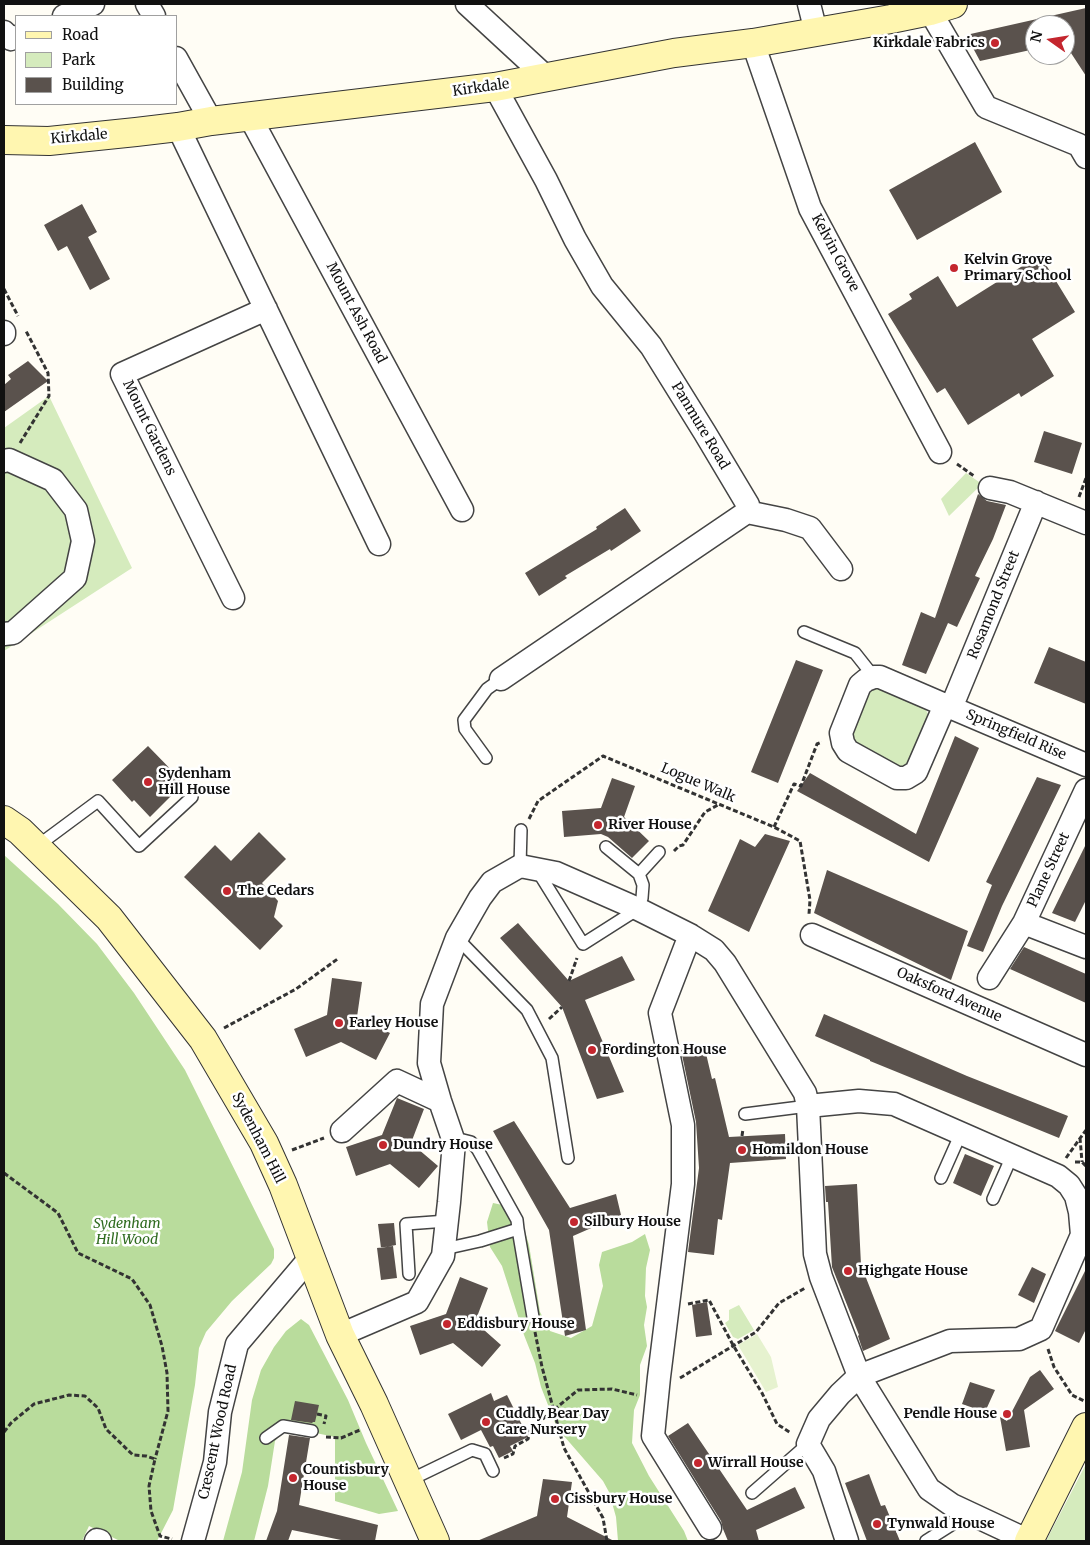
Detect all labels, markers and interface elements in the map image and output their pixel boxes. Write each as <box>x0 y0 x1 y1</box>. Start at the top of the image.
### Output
legend <box>15 15 178 105</box>
north arrow <box>1025 15 1075 65</box>
text: Road <box>62 25 98 44</box>
text: N <box>1026 29 1046 44</box>
place label: Kirkdale Fabrics <box>873 35 985 51</box>
marker: Kirkdale Fabrics <box>989 37 1001 49</box>
text: Park <box>62 50 95 69</box>
text: Building <box>62 75 124 94</box>
street label: Kirkdale <box>452 76 510 100</box>
street label: Kirkdale <box>50 126 108 148</box>
street label: Kelvin Grove <box>808 211 862 295</box>
place label: Kelvin Grove Primary School <box>964 252 1071 284</box>
street label: Mount Ash Road <box>322 260 390 366</box>
marker: Kelvin Grove Primary School <box>948 262 960 274</box>
street label: Mount Gardens <box>119 378 179 478</box>
street label: Panmure Road <box>667 379 733 473</box>
street label: Rosamond Street <box>965 548 1023 662</box>
street label: Springfield Rise <box>963 706 1069 764</box>
street label: Logue Walk <box>658 760 738 806</box>
place label: Sydenham Hill House <box>158 766 231 799</box>
marker: Sydenham Hill House <box>142 776 154 788</box>
place label: River House <box>608 817 691 833</box>
marker: River House <box>592 819 604 831</box>
street label: Plane Street <box>1024 830 1074 910</box>
place label: The Cedars <box>237 883 314 899</box>
marker: The Cedars <box>221 885 233 897</box>
street label: Oaksford Avenue <box>894 964 1004 1026</box>
place label: Farley House <box>349 1015 438 1031</box>
marker: Farley House <box>333 1017 345 1029</box>
place label: Fordington House <box>602 1042 726 1058</box>
marker: Fordington House <box>586 1044 598 1056</box>
street label: Sydenham Hill <box>228 1090 288 1186</box>
place label: Dundry House <box>393 1137 493 1153</box>
marker: Dundry House <box>377 1139 389 1151</box>
place label: Homildon House <box>752 1142 868 1158</box>
marker: Homildon House <box>736 1144 748 1156</box>
place label: Silbury House <box>584 1214 681 1230</box>
park label: Sydenham Hill Wood <box>93 1216 161 1248</box>
marker: Silbury House <box>568 1216 580 1228</box>
place label: Highgate House <box>858 1263 968 1279</box>
marker: Highgate House <box>842 1265 854 1277</box>
place label: Eddisbury House <box>457 1316 575 1332</box>
marker: Eddisbury House <box>441 1318 453 1330</box>
street label: Crescent Wood Road <box>195 1363 241 1501</box>
place label: Cuddly Bear Day Care Nursery <box>496 1406 609 1438</box>
place label: Pendle House <box>903 1406 997 1422</box>
marker: Pendle House <box>1001 1408 1013 1420</box>
marker: Cuddly Bear Day Care Nursery <box>480 1416 492 1428</box>
place label: Wirrall House <box>708 1455 803 1471</box>
marker: Wirrall House <box>692 1457 704 1469</box>
place label: Countisbury House <box>303 1462 389 1494</box>
marker: Countisbury House <box>287 1472 299 1484</box>
place label: Cissbury House <box>565 1491 672 1507</box>
marker: Cissbury House <box>549 1493 561 1505</box>
place label: Tynwald House <box>887 1516 995 1532</box>
marker: Tynwald House <box>871 1518 883 1530</box>

